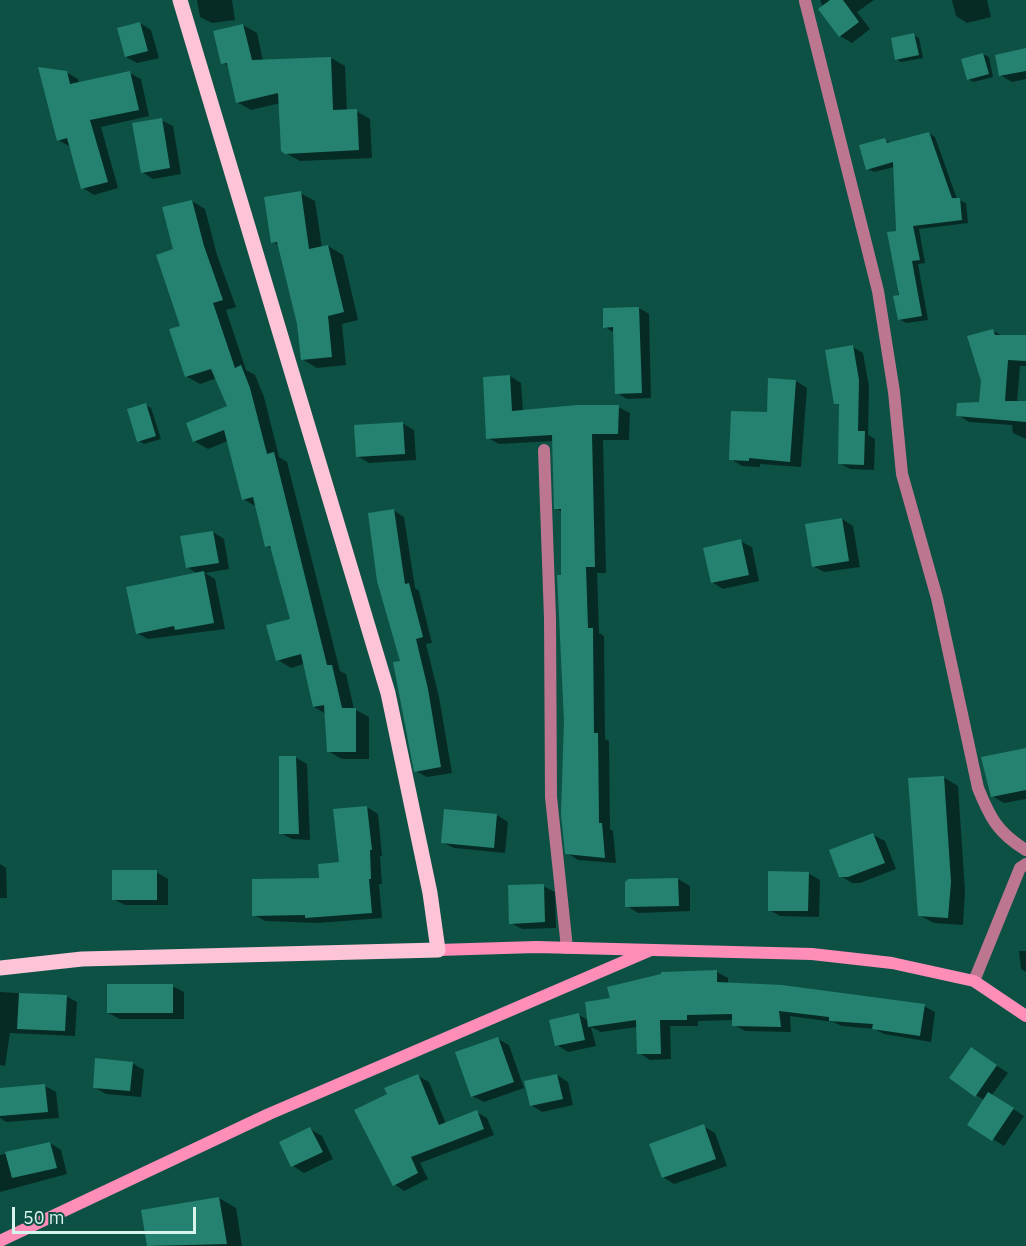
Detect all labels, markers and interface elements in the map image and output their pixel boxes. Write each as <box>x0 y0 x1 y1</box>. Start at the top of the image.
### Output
scale bar <box>15 1195 200 1233</box>
text: 50 m <box>23 1206 65 1229</box>

